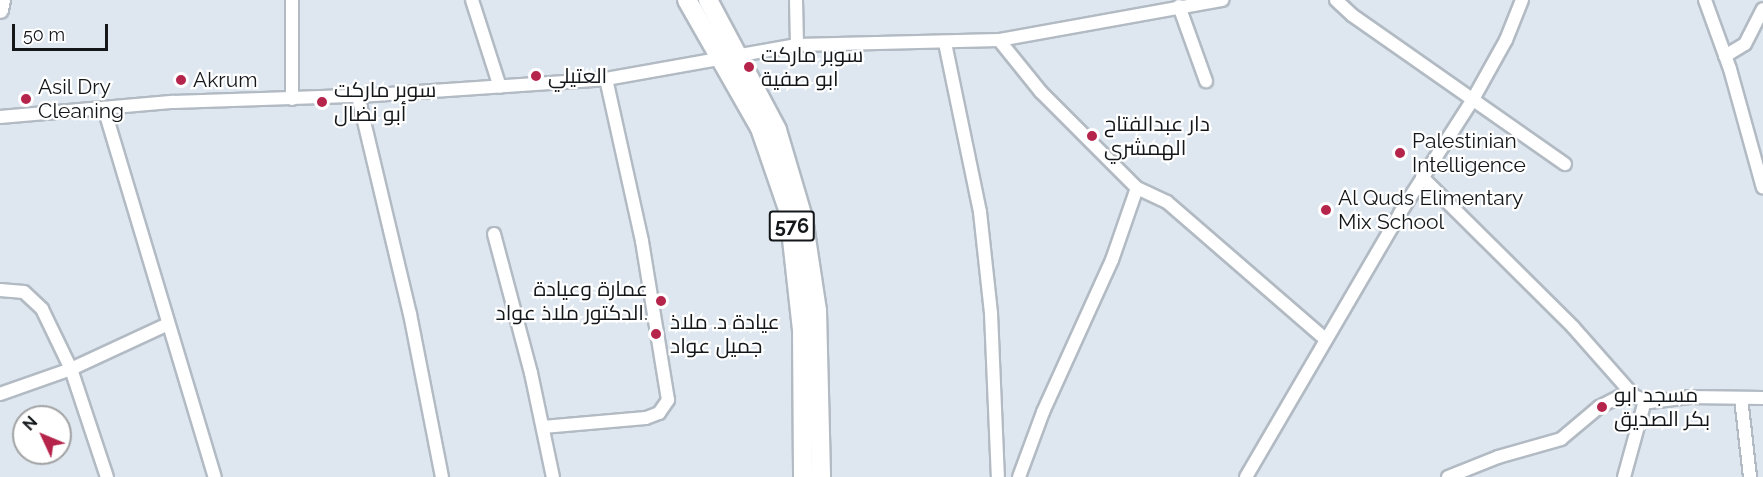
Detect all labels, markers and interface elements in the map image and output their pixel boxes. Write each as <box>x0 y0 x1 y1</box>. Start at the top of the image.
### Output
scale bar <box>15 12 111 50</box>
text: 50 m <box>23 24 65 45</box>
place label: سوبر ماركت ابو صفية <box>761 42 863 92</box>
marker: سوبر ماركت ابو صفية <box>742 60 756 74</box>
place label: العتيلي <box>548 63 607 89</box>
place label: Akrum <box>193 67 257 93</box>
marker: العتيلي <box>529 69 543 83</box>
marker: Akrum <box>174 73 188 87</box>
place label: Asil Dry Cleaning <box>38 74 124 124</box>
place label: سوبر ماركت أبو نضال <box>334 77 436 127</box>
marker: Asil Dry Cleaning <box>19 92 33 106</box>
marker: سوبر ماركت أبو نضال <box>315 95 329 109</box>
place label: دار عبدالفتاح الهمشري <box>1104 111 1210 161</box>
place label: Palestinian Intelligence <box>1412 128 1526 178</box>
marker: دار عبدالفتاح الهمشري <box>1085 129 1099 143</box>
marker: Palestinian Intelligence <box>1393 146 1407 160</box>
place label: Al Quds Elimentary Mix School <box>1338 185 1524 235</box>
marker: Al Quds Elimentary Mix School <box>1319 203 1333 217</box>
road number: 576 <box>768 209 816 243</box>
place label: عمارة وعيادة الدكتور ملاذ عواد. <box>496 276 648 326</box>
marker: عمارة وعيادة الدكتور ملاذ عواد. <box>652 292 670 310</box>
place label: عيادة د. ملاذ جميل عواد <box>670 309 780 359</box>
marker: عيادة د. ملاذ جميل عواد <box>647 325 665 343</box>
place label: مسجد ابو بكر الصديق <box>1614 382 1710 432</box>
marker: مسجد ابو بكر الصديق <box>1595 400 1609 414</box>
north arrow <box>12 405 72 465</box>
text: N <box>19 413 41 435</box>

